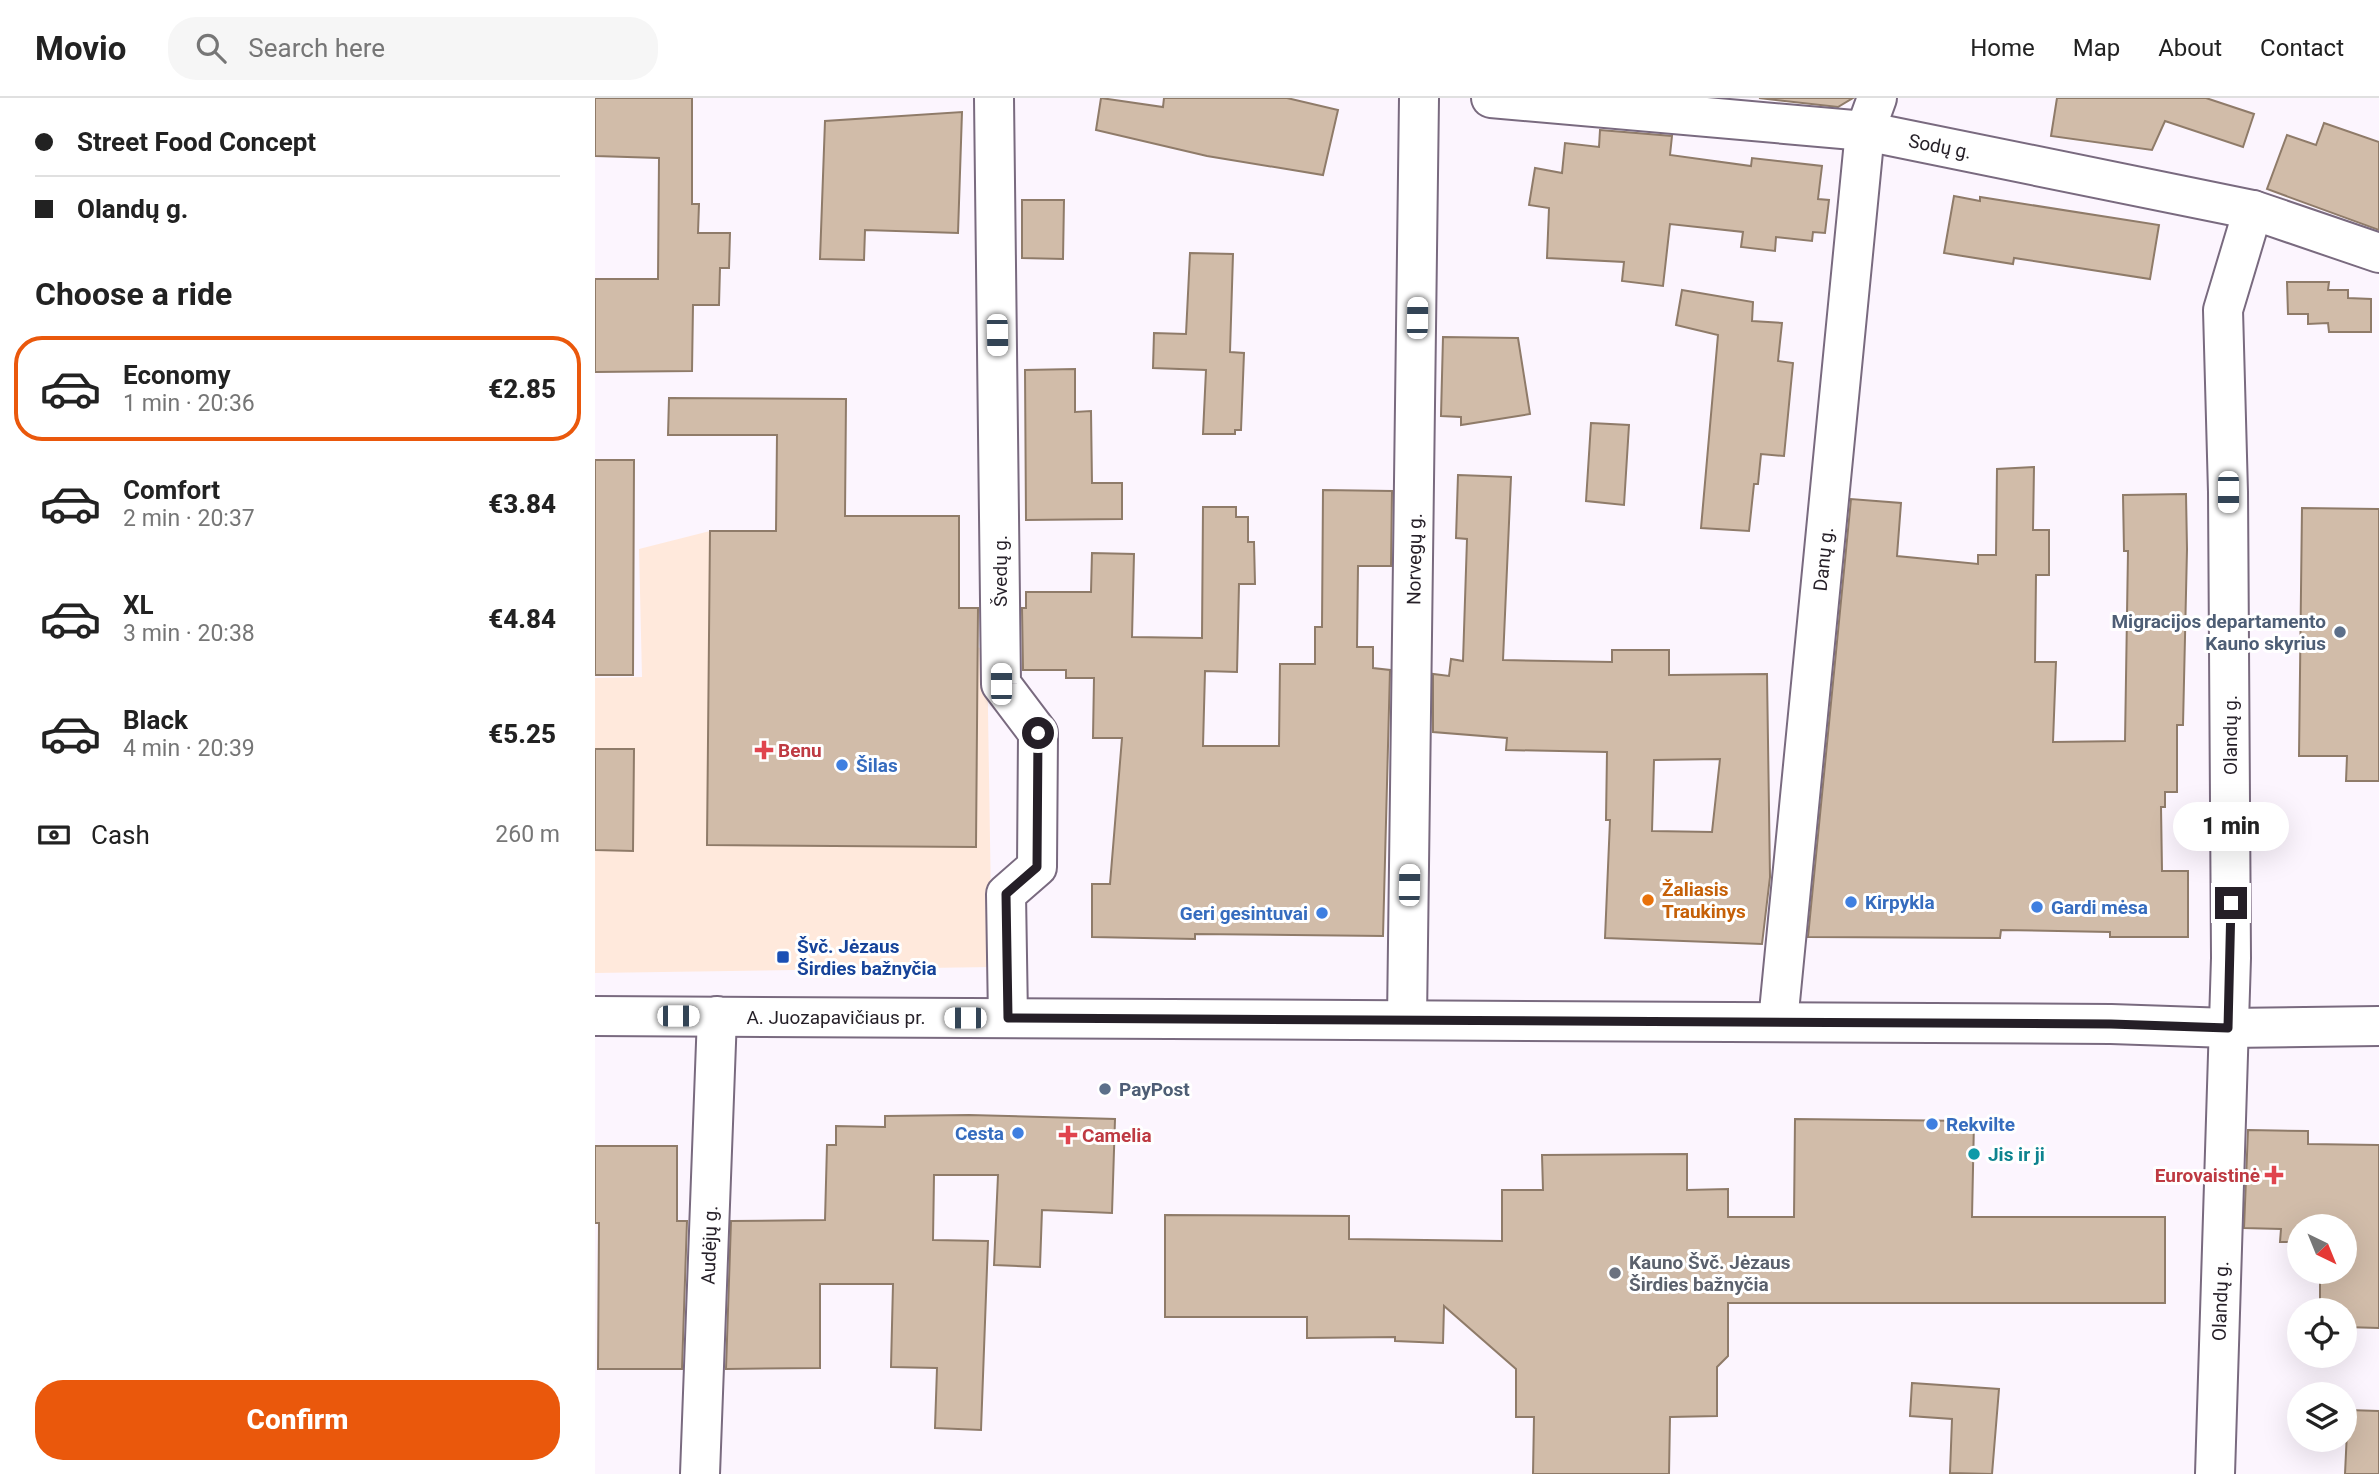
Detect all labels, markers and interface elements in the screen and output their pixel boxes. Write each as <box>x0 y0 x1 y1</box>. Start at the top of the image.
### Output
search box <box>168 17 658 80</box>
text: Movio <box>35 29 126 68</box>
icon: search <box>192 29 230 67</box>
text: Search here <box>248 33 385 63</box>
text: Home <box>1970 34 2035 62</box>
text: Map <box>2073 34 2120 62</box>
text: About <box>2158 34 2222 62</box>
text: Contact <box>2260 34 2344 62</box>
text: Street Food Concept <box>77 127 316 157</box>
street label: Sodų g. <box>1906 129 1973 164</box>
text: Olandų g. <box>77 194 188 224</box>
text: Choose a ride <box>35 275 232 313</box>
car <box>1407 297 1428 339</box>
car <box>987 314 1008 356</box>
icon: car <box>39 357 102 420</box>
text: Economy <box>123 360 230 390</box>
text: €2.85 <box>488 374 556 404</box>
text: 1 min · 20:36 <box>123 390 255 417</box>
car <box>2218 471 2239 513</box>
icon: car <box>39 472 102 535</box>
text: Comfort <box>123 475 220 505</box>
text: €3.84 <box>488 489 556 519</box>
text: 2 min · 20:37 <box>123 505 255 532</box>
street label: Norvegų g. <box>1402 513 1427 605</box>
street label: Danų g. <box>1809 526 1838 592</box>
street label: Švedų g. <box>989 535 1012 607</box>
icon: car <box>39 587 102 650</box>
text: XL <box>123 590 154 620</box>
text: €4.84 <box>488 604 556 634</box>
place label: Migracijos departamento Kauno skyrius <box>2111 610 2326 655</box>
text: 3 min · 20:38 <box>123 620 255 647</box>
marker: Migracijos departamento Kauno skyrius <box>2332 624 2348 640</box>
car <box>991 663 1012 705</box>
street label: Olandų g. <box>2219 695 2242 775</box>
icon: car <box>39 702 102 765</box>
text: Black <box>123 705 188 735</box>
route start <box>1022 717 1054 749</box>
text: €5.25 <box>488 719 556 749</box>
text: 4 min · 20:39 <box>123 735 255 762</box>
place label: Benu <box>778 739 822 762</box>
marker: Benu <box>756 742 772 758</box>
place label: Šilas <box>856 754 898 777</box>
marker: Šilas <box>834 757 850 773</box>
callout: 1 min <box>2173 802 2289 850</box>
text: 1 min <box>2202 813 2260 840</box>
icon: cash <box>35 816 73 854</box>
text: Cash <box>91 820 150 850</box>
text: 260 m <box>495 821 560 848</box>
car <box>1399 864 1420 906</box>
place label: Žaliasis Traukinys <box>1662 878 1746 923</box>
route end <box>2215 887 2247 919</box>
place label: Kirpykla <box>1865 891 1935 914</box>
marker: Žaliasis Traukinys <box>1640 892 1656 908</box>
marker: Kirpykla <box>1843 894 1859 910</box>
place label: Gardi mėsa <box>2051 896 2148 919</box>
marker: Gardi mėsa <box>2029 899 2045 915</box>
place label: Geri gesintuvai <box>1180 902 1308 925</box>
marker: Geri gesintuvai <box>1314 905 1330 921</box>
place label: Švč. Jėzaus Širdies bažnyčia <box>797 935 937 980</box>
marker: Švč. Jėzaus Širdies bažnyčia <box>775 949 791 965</box>
car <box>658 1006 700 1027</box>
street label: A. Juozapavičiaus pr. <box>746 1006 926 1029</box>
car <box>945 1008 987 1029</box>
place label: PayPost <box>1119 1078 1190 1101</box>
marker: PayPost <box>1097 1081 1113 1097</box>
place label: Rekvilte <box>1946 1113 2015 1136</box>
marker: Rekvilte <box>1924 1116 1940 1132</box>
place label: Cesta <box>955 1122 1004 1145</box>
place label: Camelia <box>1082 1124 1152 1147</box>
marker: Cesta <box>1010 1125 1026 1141</box>
marker: Camelia <box>1060 1127 1076 1143</box>
place label: Jis ir ji <box>1988 1143 2045 1166</box>
marker: Jis ir ji <box>1966 1146 1982 1162</box>
place label: Eurovaistinė <box>2155 1164 2260 1187</box>
marker: Eurovaistinė <box>2266 1167 2282 1183</box>
street label: Audėjų g. <box>697 1205 722 1285</box>
north arrow <box>2287 1214 2357 1284</box>
map controls <box>2287 1214 2357 1452</box>
place label: Kauno Švč. Jėzaus Širdies bažnyčia <box>1629 1251 1791 1296</box>
street label: Olandų g. <box>2208 1261 2233 1341</box>
marker: Kauno Švč. Jėzaus Širdies bažnyčia <box>1607 1265 1623 1281</box>
button: locate <box>2287 1298 2357 1368</box>
button: Confirm <box>35 1380 560 1460</box>
button: layers <box>2287 1382 2357 1452</box>

